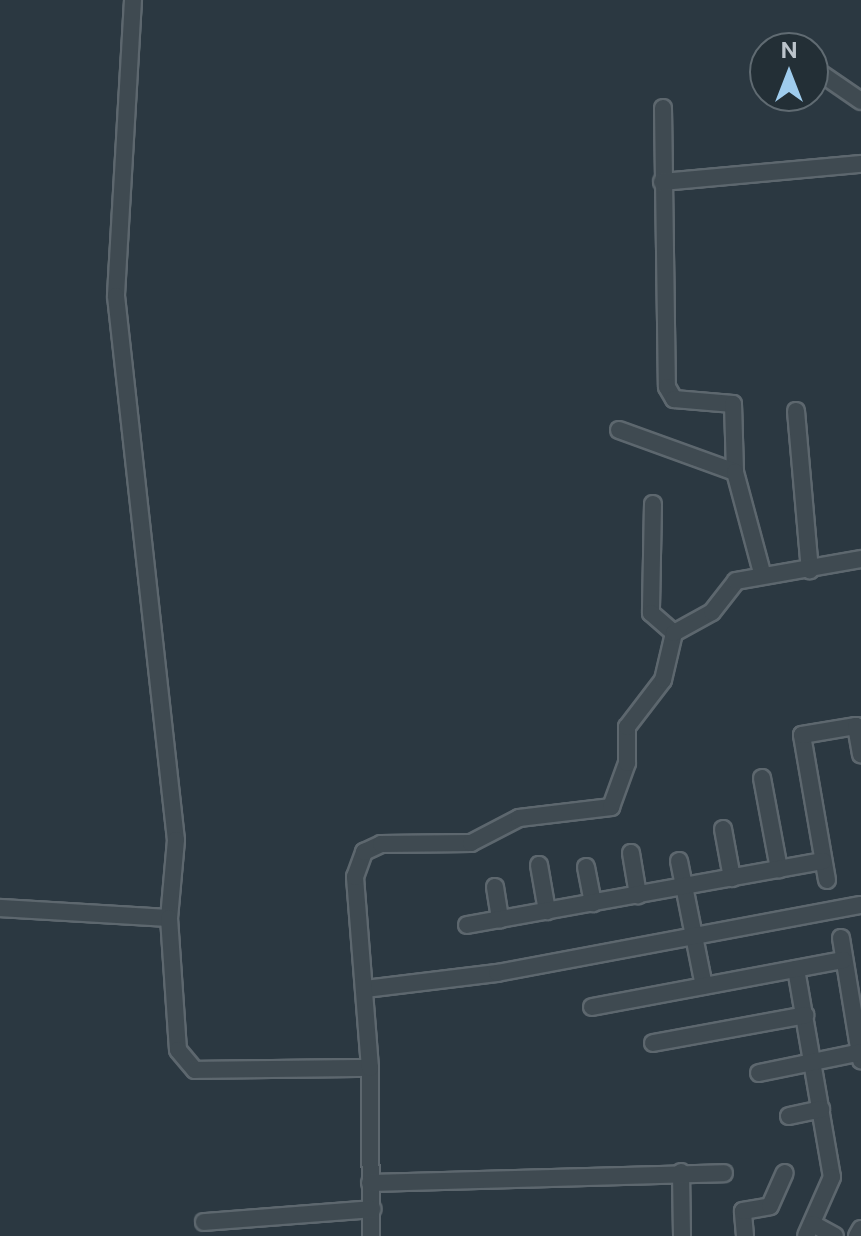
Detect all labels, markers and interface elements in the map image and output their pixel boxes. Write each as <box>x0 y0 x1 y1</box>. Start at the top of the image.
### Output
north arrow <box>749 32 829 112</box>
text: N <box>780 37 798 63</box>

